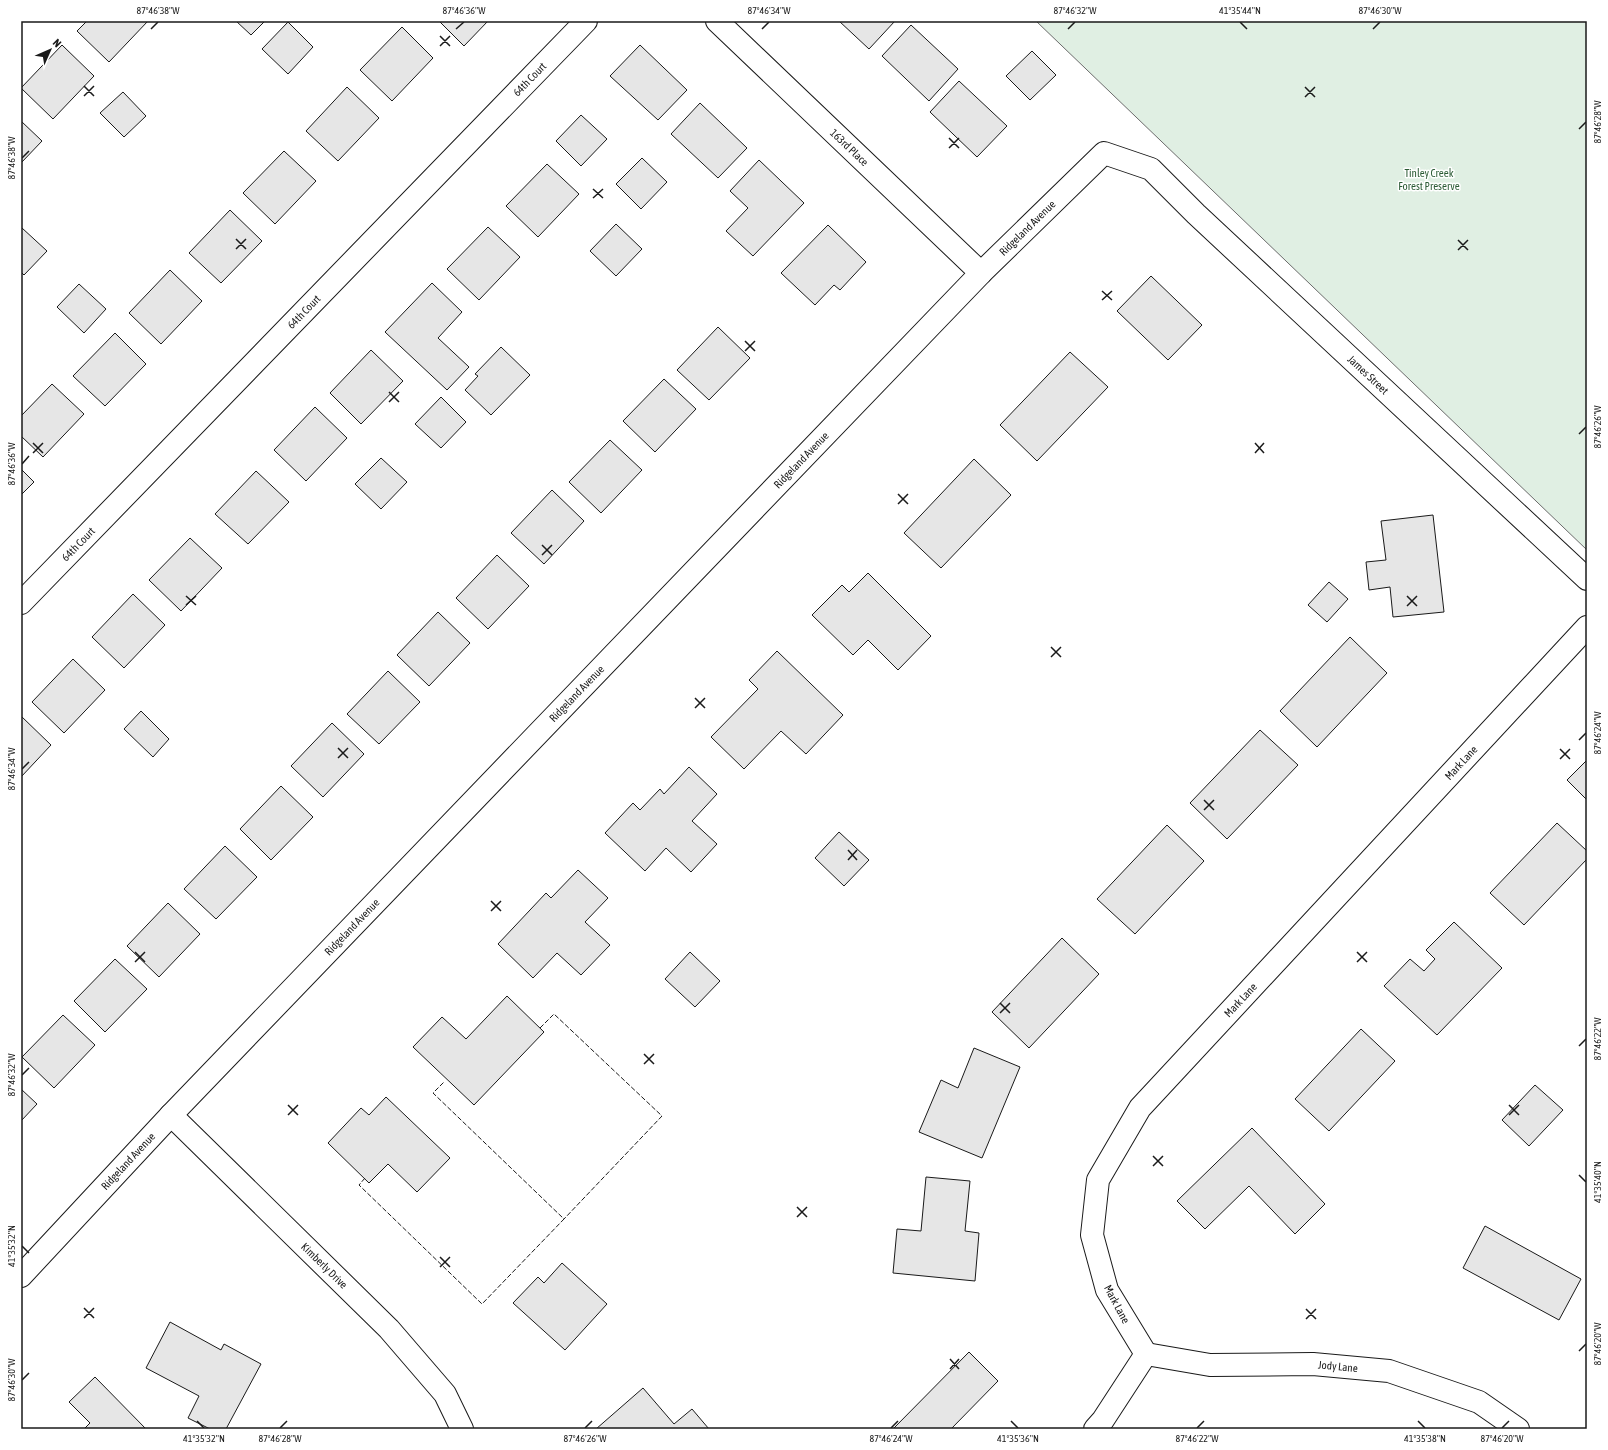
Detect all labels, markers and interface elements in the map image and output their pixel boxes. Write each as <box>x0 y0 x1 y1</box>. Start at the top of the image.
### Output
text: 87°46'38"W <box>136 5 180 16</box>
text: 87°46'36"W <box>442 5 486 16</box>
text: 87°46'34"W <box>747 5 791 16</box>
text: 87°46'32"W <box>1053 5 1097 16</box>
text: 41°35'44"N <box>1219 5 1261 16</box>
text: 87°46'30"W <box>1358 5 1402 16</box>
north arrow <box>30 30 70 70</box>
text: N <box>51 36 64 49</box>
street label: 64th Court <box>510 60 548 99</box>
text: 87°46'28"W <box>1592 100 1603 144</box>
street label: 163rd Place <box>828 126 871 168</box>
text: 87°46'38"W <box>6 136 17 180</box>
park label: Tinley Creek Forest Preserve <box>1398 167 1460 192</box>
street label: Ridgeland Avenue <box>997 198 1058 258</box>
street label: 64th Court <box>285 292 323 331</box>
street label: James Street <box>1345 353 1391 397</box>
text: 87°46'26"W <box>1592 405 1603 449</box>
street label: Ridgeland Avenue <box>771 429 831 491</box>
text: 87°46'36"W <box>6 442 17 486</box>
street label: 64th Court <box>59 525 97 563</box>
street label: Ridgeland Avenue <box>547 663 606 724</box>
text: 87°46'24"W <box>1592 711 1603 755</box>
street label: Mark Lane <box>1442 743 1480 782</box>
text: 87°46'34"W <box>6 747 17 791</box>
street label: Ridgeland Avenue <box>322 896 382 958</box>
street label: Mark Lane <box>1222 981 1259 1019</box>
text: 87°46'22"W <box>1592 1017 1603 1061</box>
text: 87°46'32"W <box>6 1053 17 1097</box>
street label: Ridgeland Avenue <box>99 1130 157 1192</box>
text: 41°35'40"N <box>1592 1161 1603 1203</box>
text: 41°35'32"N <box>6 1225 17 1267</box>
street label: Kimberly Drive <box>299 1240 350 1291</box>
street label: Mark Lane <box>1102 1283 1132 1325</box>
text: 87°46'20"W <box>1592 1322 1603 1366</box>
text: 87°46'30"W <box>6 1358 17 1402</box>
street label: Jody Lane <box>1318 1359 1358 1374</box>
text: 41°35'32"N <box>183 1433 225 1444</box>
text: 87°46'28"W <box>258 1433 302 1444</box>
text: 87°46'26"W <box>563 1433 607 1444</box>
text: 87°46'24"W <box>869 1433 913 1444</box>
text: 41°35'36"N <box>997 1433 1039 1444</box>
text: 87°46'22"W <box>1175 1433 1219 1444</box>
text: 41°35'38"N <box>1404 1433 1446 1444</box>
text: 87°46'20"W <box>1480 1433 1524 1444</box>

